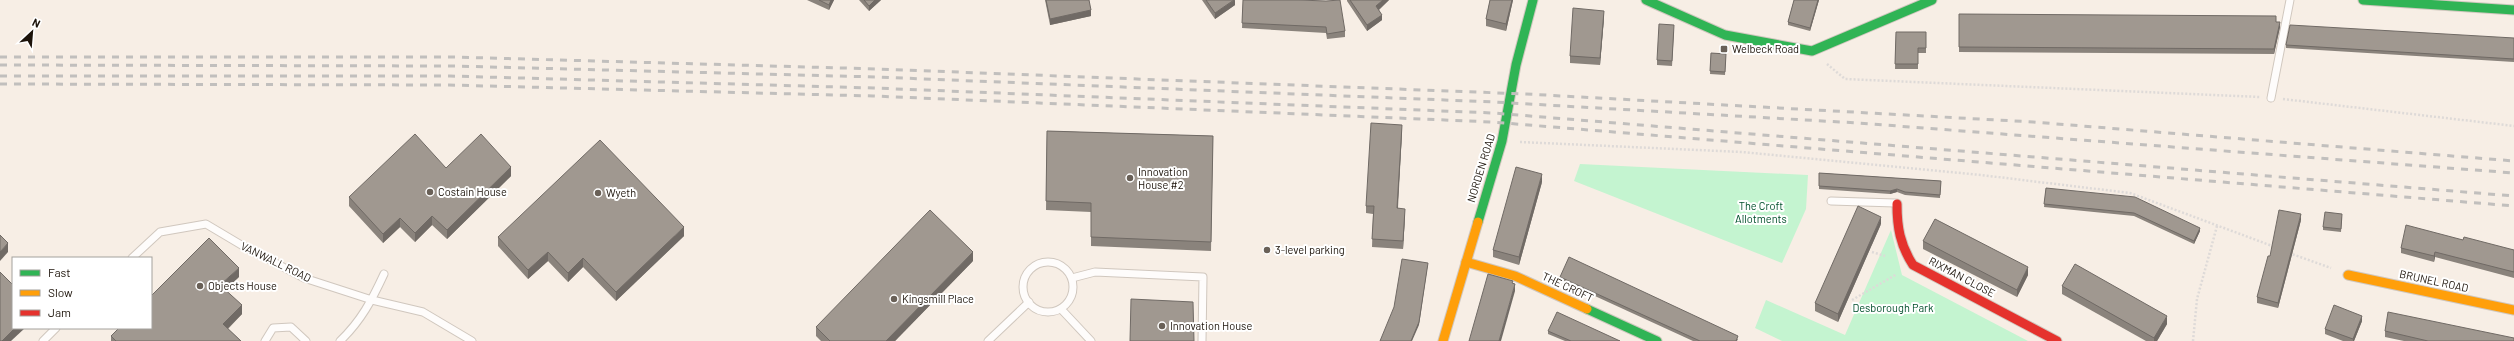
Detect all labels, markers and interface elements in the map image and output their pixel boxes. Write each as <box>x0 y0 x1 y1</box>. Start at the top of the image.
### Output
north arrow <box>12 12 52 52</box>
text: N <box>30 15 43 30</box>
place label: Welbeck Road <box>1732 42 1799 55</box>
marker: Welbeck Road <box>1719 44 1729 54</box>
street label: NORDEN ROAD <box>1464 132 1497 204</box>
place label: Innovation House #2 <box>1138 165 1188 191</box>
marker: Innovation House #2 <box>1125 173 1135 183</box>
place label: Costain House <box>438 185 507 198</box>
place label: Wyeth <box>606 186 636 199</box>
marker: Costain House <box>425 187 435 197</box>
marker: Wyeth <box>593 188 603 198</box>
park label: The Croft Allotments <box>1735 199 1787 225</box>
street label: VANWALL ROAD <box>239 239 314 284</box>
place label: 3-level parking <box>1275 243 1345 256</box>
marker: 3-level parking <box>1262 245 1272 255</box>
street label: RIXMAN CLOSE <box>1927 254 1998 300</box>
legend <box>12 257 152 329</box>
text: Fast <box>48 265 71 279</box>
street label: BRUNEL ROAD <box>2398 267 2470 294</box>
street label: THE CROFT <box>1541 269 1596 304</box>
place label: Objects House <box>208 279 277 292</box>
marker: Objects House <box>195 281 205 291</box>
text: Slow <box>48 285 73 299</box>
place label: Kingsmill Place <box>902 292 974 305</box>
marker: Kingsmill Place <box>889 294 899 304</box>
park label: Desborough Park <box>1852 301 1934 314</box>
text: Jam <box>48 305 71 319</box>
place label: Innovation House <box>1170 319 1252 332</box>
marker: Innovation House <box>1157 321 1167 331</box>

